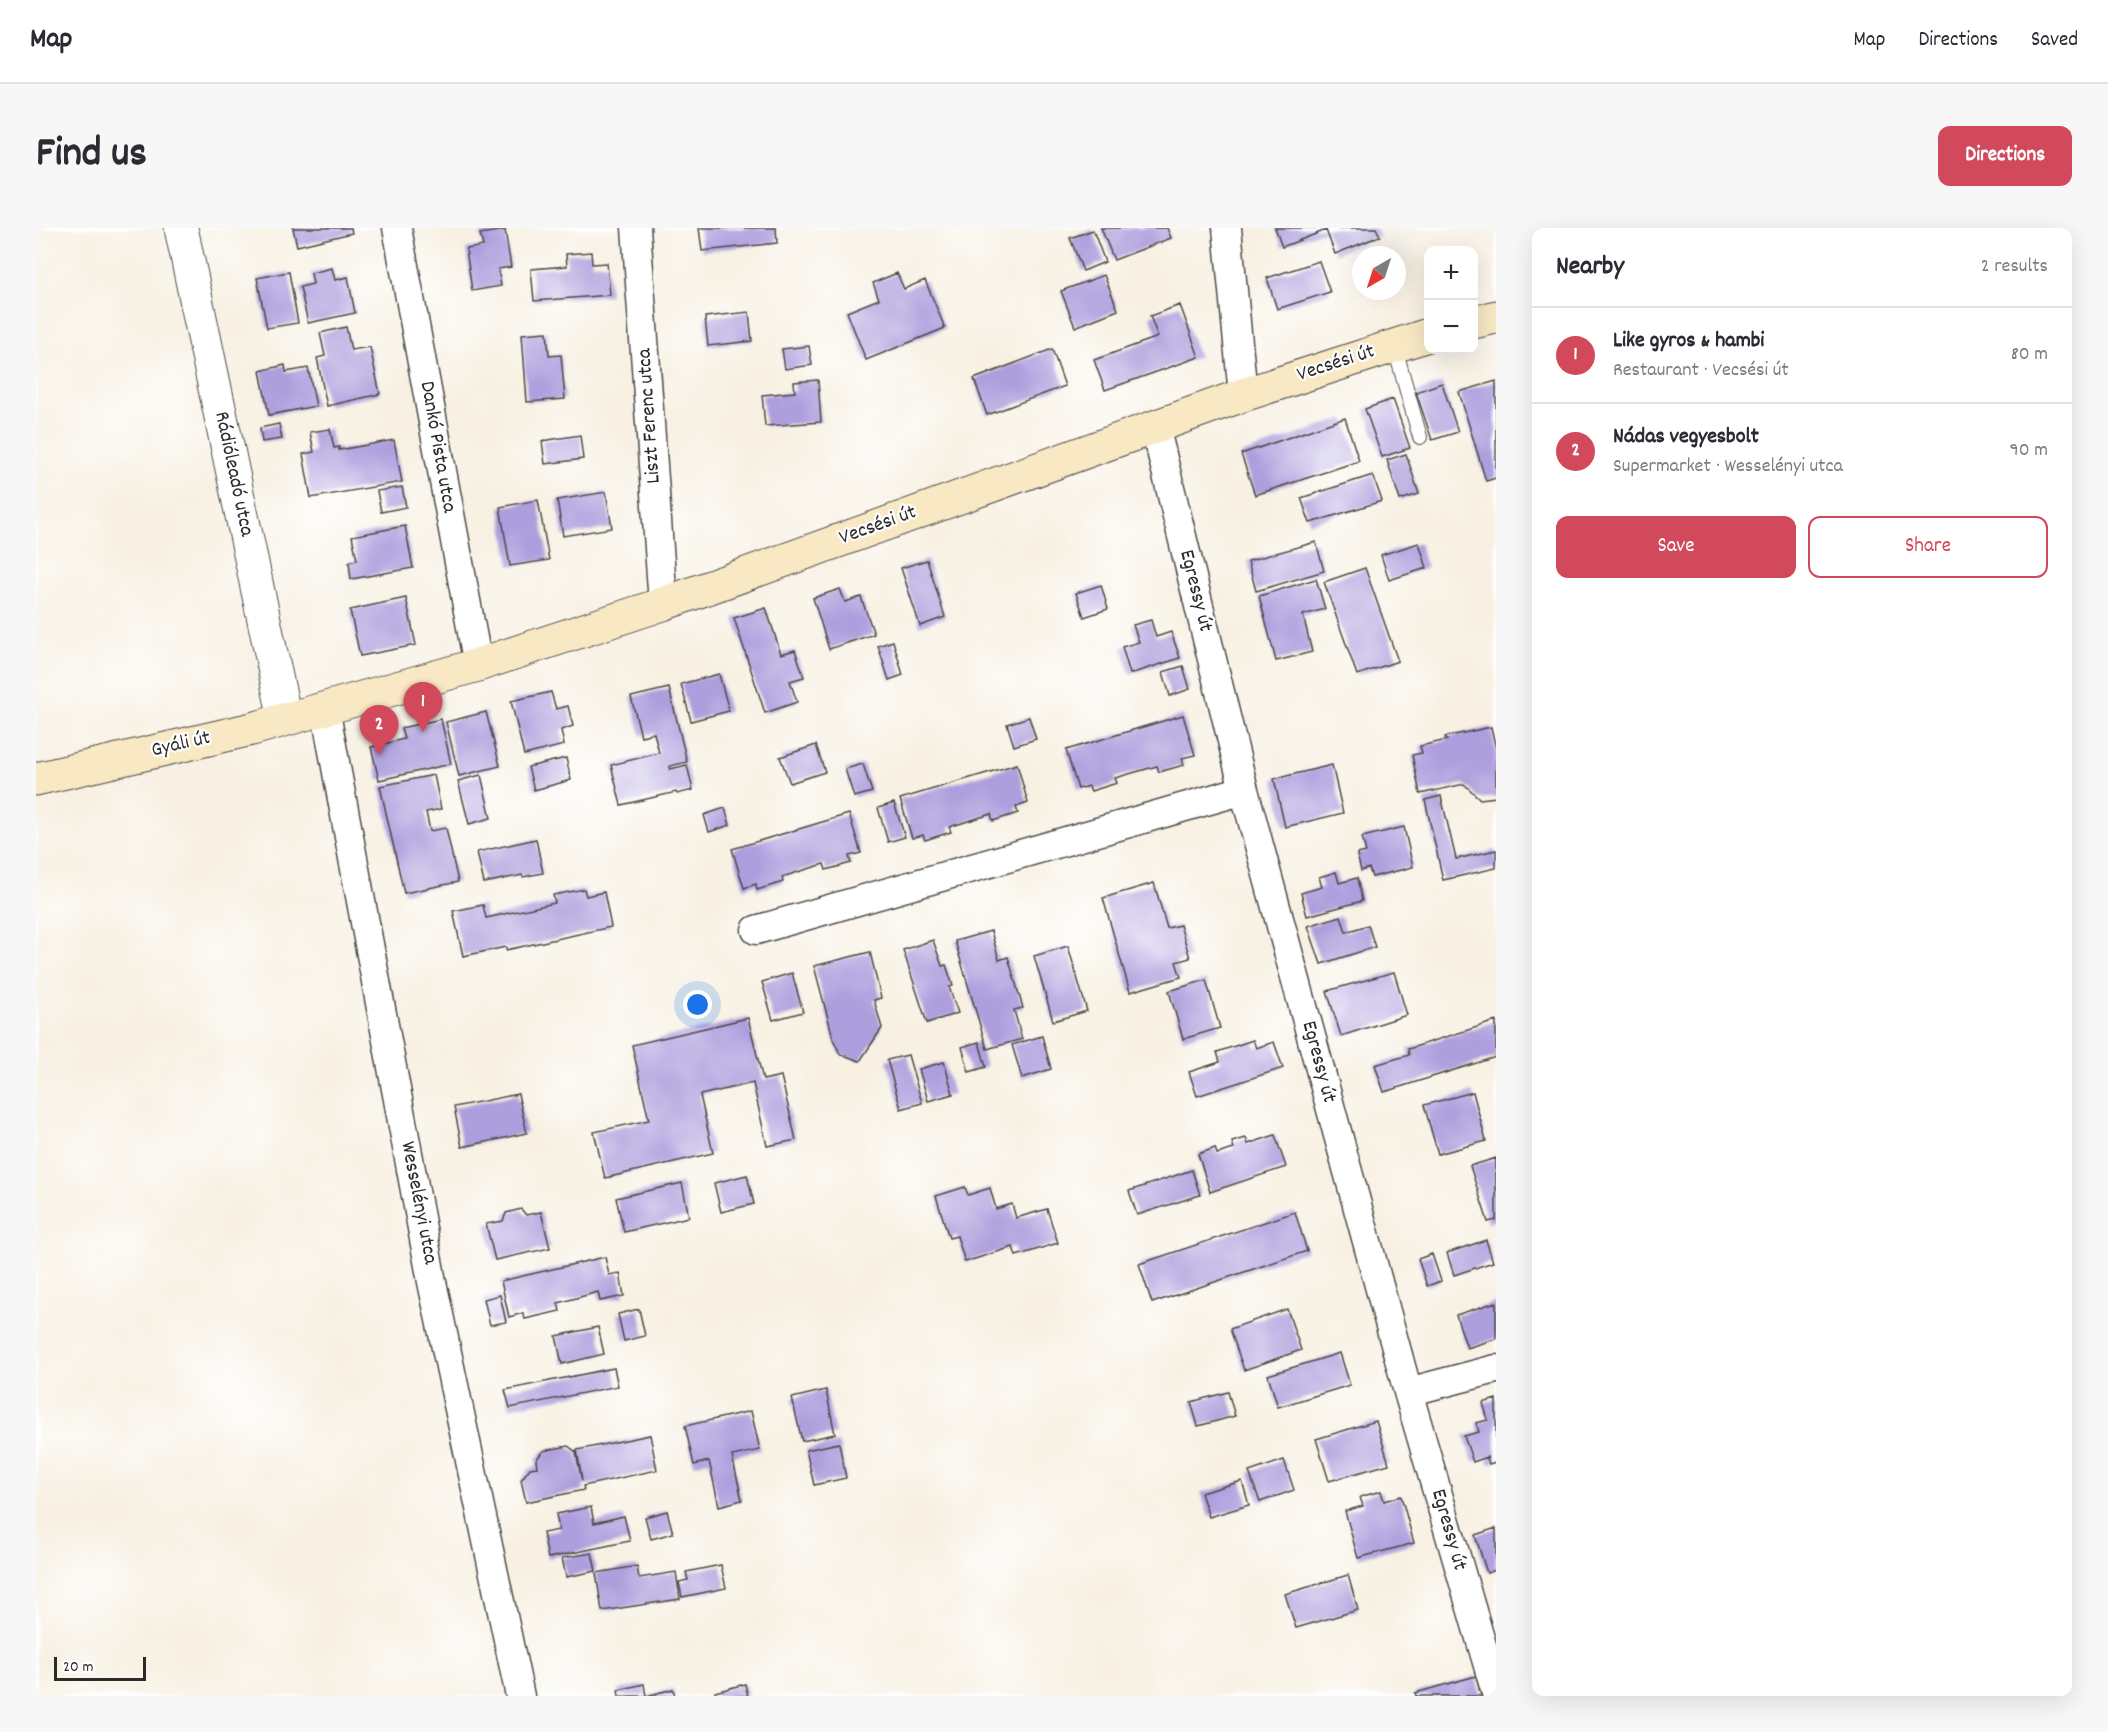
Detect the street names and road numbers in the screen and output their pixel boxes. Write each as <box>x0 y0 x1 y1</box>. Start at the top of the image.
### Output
street label: Vecsési út <box>1293 337 1379 391</box>
street label: Liszt Ferenc utca <box>630 346 670 485</box>
street label: Dankó Pista utca <box>411 379 464 516</box>
street label: Rádióleadó utca <box>205 409 261 540</box>
street label: Vecsési út <box>835 498 921 554</box>
street label: Egressy út <box>1170 547 1220 635</box>
street label: Gyáli út <box>148 724 214 766</box>
street label: Egressy út <box>1293 1018 1343 1106</box>
street label: Wesselényi utca <box>391 1139 445 1268</box>
street label: Egressy út <box>1422 1486 1474 1575</box>

